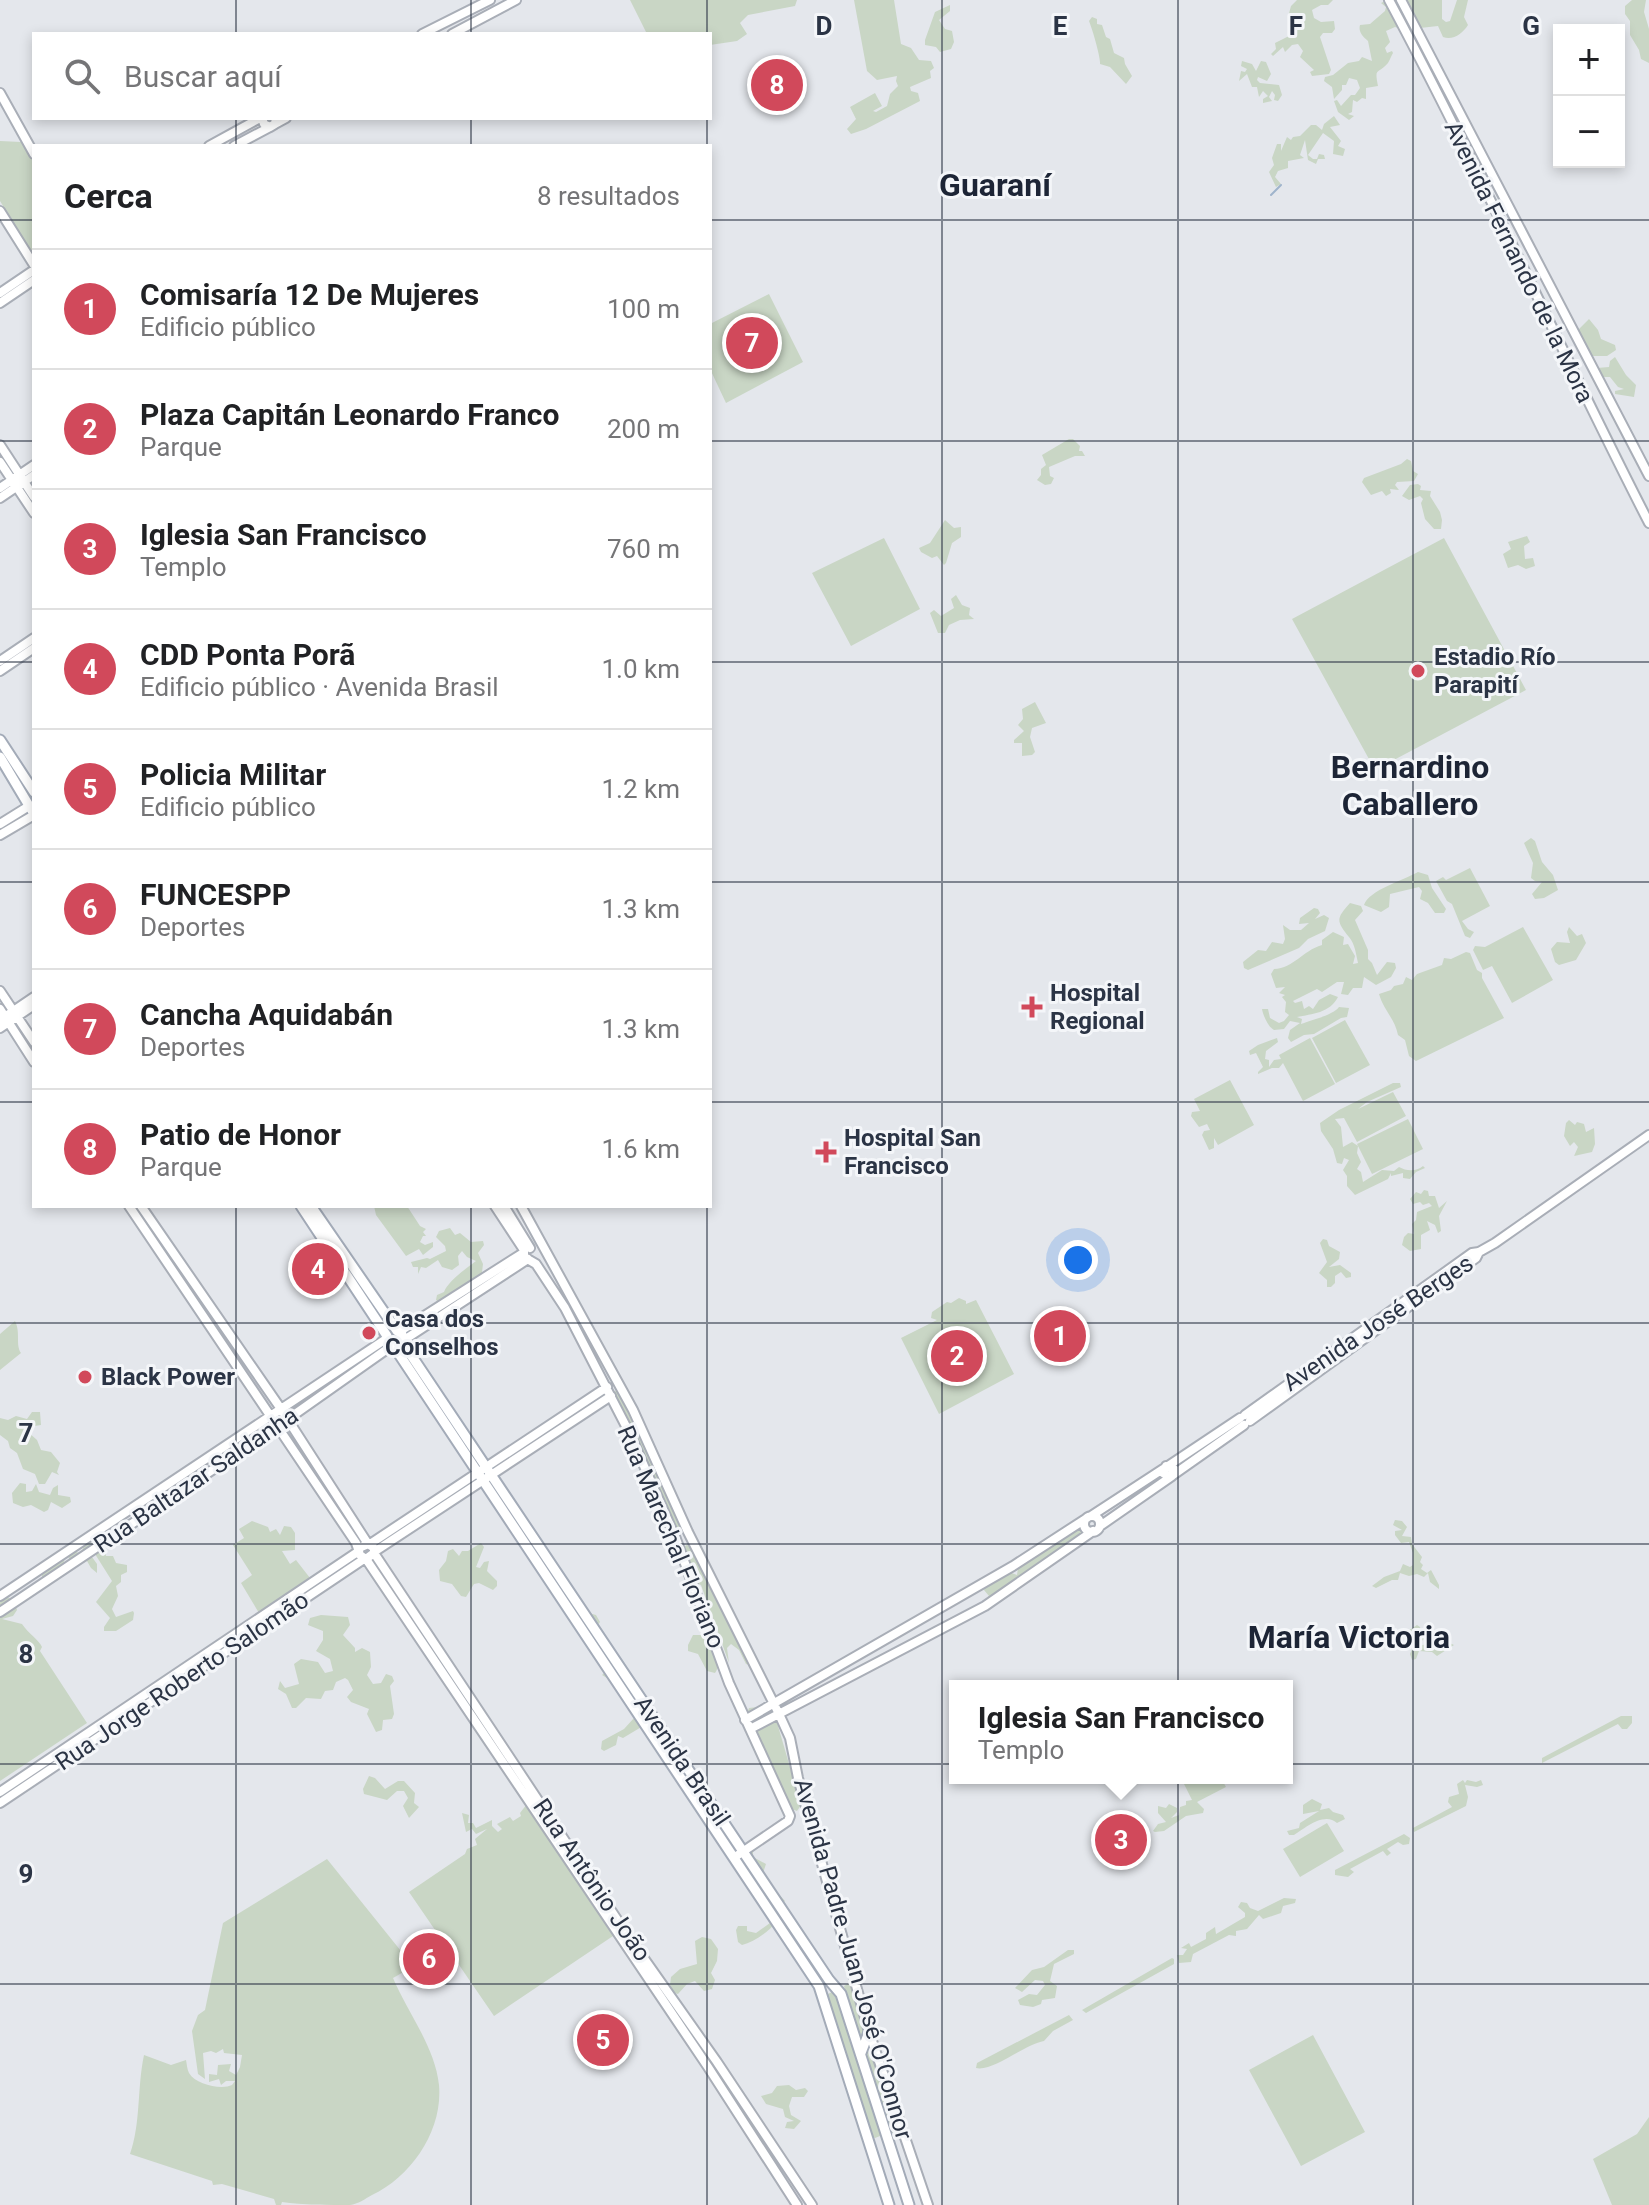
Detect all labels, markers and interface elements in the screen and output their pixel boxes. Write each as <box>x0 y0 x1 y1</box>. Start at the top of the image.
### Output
text: D <box>816 11 832 41</box>
text: E <box>1053 11 1068 41</box>
text: F <box>1289 11 1303 41</box>
text: G <box>1522 11 1540 41</box>
map controls <box>1553 24 1625 168</box>
button: + <box>1553 24 1625 96</box>
search box <box>32 32 712 120</box>
icon: search <box>60 54 104 98</box>
pin: 8 <box>751 55 803 115</box>
text: Buscar aquí <box>124 59 282 94</box>
button: − <box>1553 96 1625 168</box>
street label: Avenida Fernando de la Mora <box>1438 117 1600 407</box>
district label: Guaraní <box>939 166 1053 204</box>
text: Cerca <box>64 176 153 216</box>
text: 8 resultados <box>537 181 680 211</box>
text: Comisaría 12 De Mujeres <box>140 277 479 312</box>
text: 1 <box>83 294 97 324</box>
text: 100 m <box>607 294 680 324</box>
text: Edificio público <box>140 312 316 342</box>
pin: 7 <box>726 313 778 373</box>
text: Plaza Capitán Leonardo Franco <box>140 397 559 432</box>
text: 2 <box>83 414 97 444</box>
text: 200 m <box>607 414 680 444</box>
text: Parque <box>140 432 222 462</box>
text: Iglesia San Francisco <box>140 517 427 552</box>
text: 3 <box>83 534 97 564</box>
text: 760 m <box>607 534 680 564</box>
text: Templo <box>140 552 227 582</box>
text: CDD Ponta Porã <box>140 637 355 672</box>
place label: Estadio Río Parapití <box>1434 643 1556 699</box>
text: 4 <box>83 654 97 684</box>
text: 1.0 km <box>601 654 680 684</box>
marker: Estadio Río Parapití <box>1409 662 1427 680</box>
text: Edificio público · Avenida Brasil <box>140 672 499 702</box>
district label: Bernardino Caballero <box>1331 748 1489 823</box>
text: Policia Militar <box>140 757 326 792</box>
text: 5 <box>83 774 97 804</box>
text: 1.2 km <box>601 774 680 804</box>
text: Edificio público <box>140 792 316 822</box>
text: FUNCESPP <box>140 877 291 912</box>
text: 6 <box>83 894 97 924</box>
text: 1.3 km <box>601 894 680 924</box>
text: Deportes <box>140 912 245 942</box>
place label: Hospital Regional <box>1050 979 1145 1035</box>
marker: Hospital Regional <box>1021 996 1043 1018</box>
text: Cancha Aquidabán <box>140 997 393 1032</box>
text: 7 <box>83 1014 97 1044</box>
text: 1.3 km <box>601 1014 680 1044</box>
text: Deportes <box>140 1032 245 1062</box>
text: Patio de Honor <box>140 1117 341 1152</box>
place label: Hospital San Francisco <box>844 1124 981 1180</box>
text: 8 <box>83 1134 97 1164</box>
text: 1.6 km <box>601 1134 680 1164</box>
marker: Hospital San Francisco <box>815 1141 837 1163</box>
text: Parque <box>140 1152 222 1182</box>
pin: 4 <box>292 1239 344 1299</box>
your location <box>1058 1240 1098 1280</box>
street label: Avenida José Berges <box>1278 1249 1478 1397</box>
place label: Casa dos Conselhos <box>385 1305 499 1361</box>
pin: 1 <box>1034 1306 1086 1366</box>
marker: Casa dos Conselhos <box>360 1324 378 1342</box>
pin: 2 <box>931 1326 983 1386</box>
place label: Black Power <box>101 1363 235 1391</box>
marker: Black Power <box>76 1368 94 1386</box>
street label: Rua Baltazar Saldanha <box>89 1401 303 1559</box>
text: 7 <box>19 1418 33 1448</box>
street label: Rua Marechal Floriano <box>611 1422 731 1652</box>
street label: Rua Jorge Roberto Salomão <box>50 1586 314 1776</box>
district label: María Victoria <box>1248 1618 1450 1656</box>
text: 8 <box>19 1639 33 1669</box>
popup <box>949 1680 1293 1784</box>
street label: Avenida Brasil <box>628 1691 736 1831</box>
text: Iglesia San Francisco <box>978 1700 1264 1735</box>
text: Templo <box>978 1735 1064 1765</box>
street label: Avenida Padre Juan José O'Connor <box>788 1775 918 2143</box>
street label: Rua Antônio João <box>527 1794 657 1966</box>
pin: 3 <box>1095 1810 1147 1870</box>
text: 9 <box>19 1859 33 1889</box>
pin: 6 <box>403 1929 455 1989</box>
pin: 5 <box>577 2010 629 2070</box>

